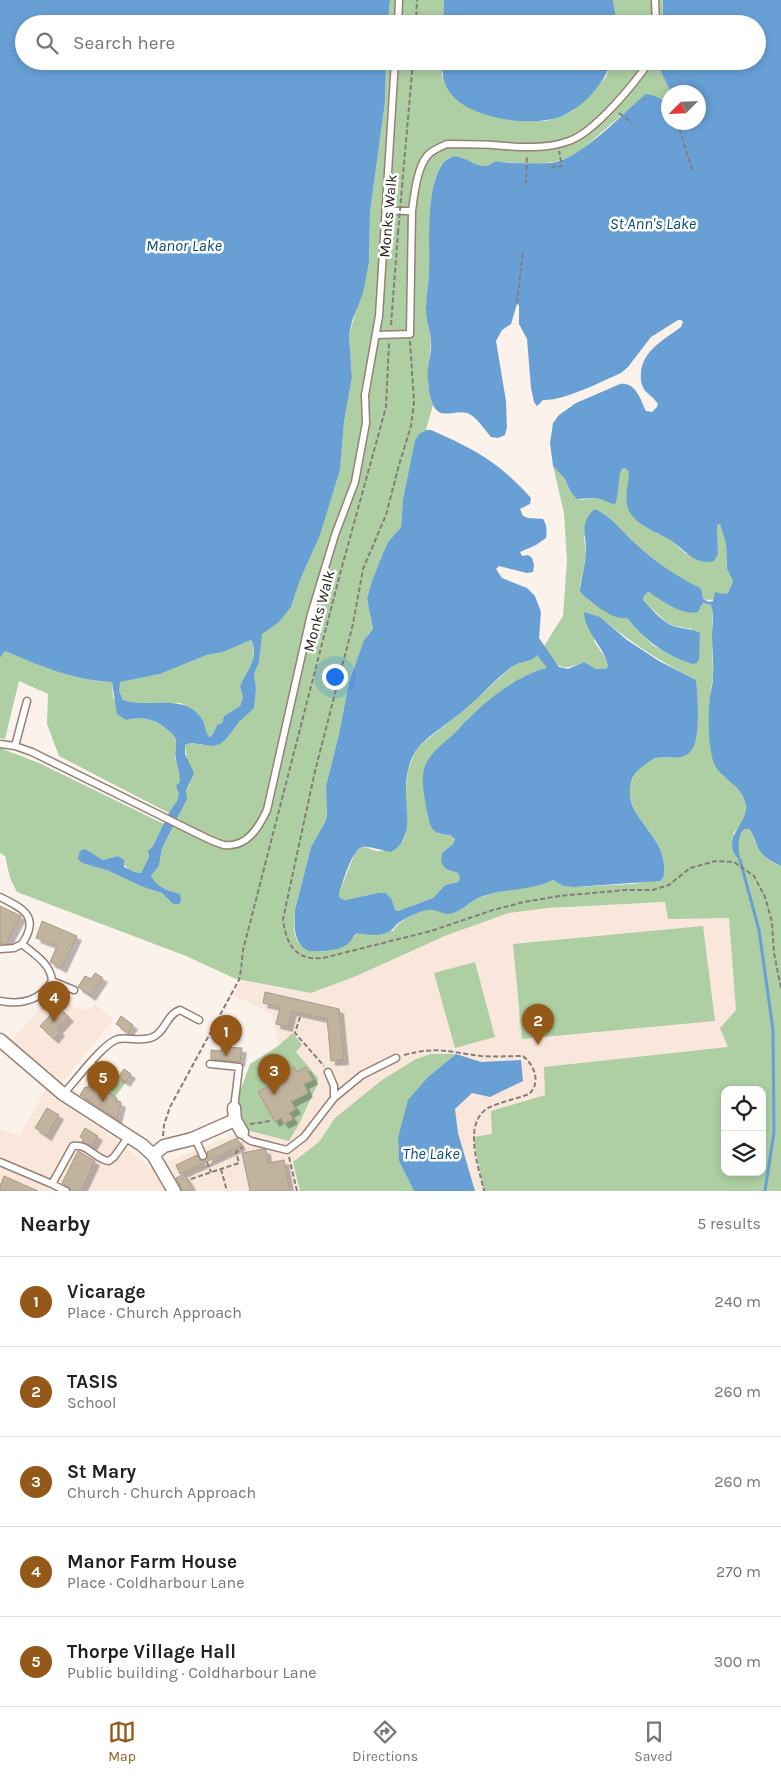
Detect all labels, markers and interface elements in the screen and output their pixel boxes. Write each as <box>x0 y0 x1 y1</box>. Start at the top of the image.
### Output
search box <box>15 15 766 70</box>
icon: search <box>33 29 61 57</box>
text: Search here <box>73 32 175 54</box>
north arrow <box>661 85 706 130</box>
street label: Monks Walk <box>375 174 401 258</box>
water label: St Ann's Lake <box>610 214 697 233</box>
water label: Manor Lake <box>146 236 223 255</box>
street label: Monks Walk <box>299 568 339 654</box>
your location <box>322 664 348 690</box>
pin: 4 <box>38 981 70 1022</box>
pin: 2 <box>522 1004 554 1045</box>
pin: 1 <box>210 1015 242 1056</box>
pin: 3 <box>258 1054 290 1095</box>
pin: 5 <box>87 1061 119 1102</box>
map controls <box>721 1086 766 1176</box>
button: locate <box>721 1086 766 1131</box>
button: layers <box>721 1131 766 1176</box>
water label: The Lake <box>402 1144 460 1163</box>
text: Nearby <box>20 1212 90 1236</box>
text: 5 results <box>697 1214 761 1233</box>
text: Vicarage <box>67 1281 146 1303</box>
text: 1 <box>33 1292 39 1311</box>
text: 240 m <box>715 1292 761 1311</box>
text: Place · Church Approach <box>67 1303 242 1322</box>
text: TASIS <box>67 1371 118 1393</box>
text: 2 <box>31 1382 41 1401</box>
text: 260 m <box>714 1382 761 1401</box>
text: School <box>67 1393 117 1412</box>
text: St Mary <box>67 1461 136 1483</box>
text: 3 <box>31 1472 41 1491</box>
text: 260 m <box>714 1472 761 1491</box>
text: Church · Church Approach <box>67 1483 256 1502</box>
text: Manor Farm House <box>67 1551 237 1573</box>
text: 4 <box>31 1562 41 1581</box>
text: 270 m <box>716 1562 761 1581</box>
text: Place · Coldharbour Lane <box>67 1573 245 1592</box>
text: Thorpe Village Hall <box>67 1641 236 1663</box>
text: 5 <box>31 1652 41 1671</box>
text: 300 m <box>714 1652 761 1671</box>
text: Public building · Coldharbour Lane <box>67 1663 317 1682</box>
tab: Map <box>108 1718 136 1765</box>
tab: Directions <box>352 1718 418 1765</box>
tab: Saved <box>634 1718 673 1765</box>

